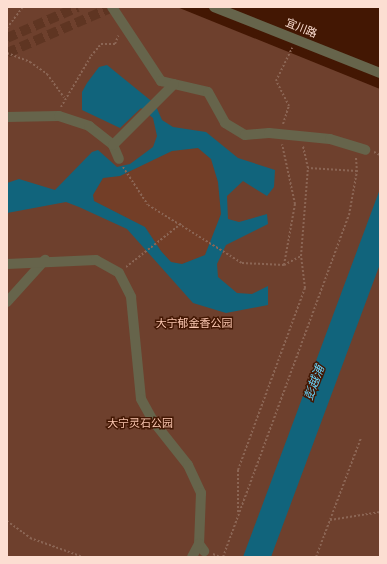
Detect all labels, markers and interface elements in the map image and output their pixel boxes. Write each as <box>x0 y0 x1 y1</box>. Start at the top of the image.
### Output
street label: 宜川路 <box>283 17 319 41</box>
park label: 大宁郁金香公园 <box>156 317 232 331</box>
water label: 彭越浦 <box>302 364 328 402</box>
park label: 大宁灵石公园 <box>107 417 173 431</box>

